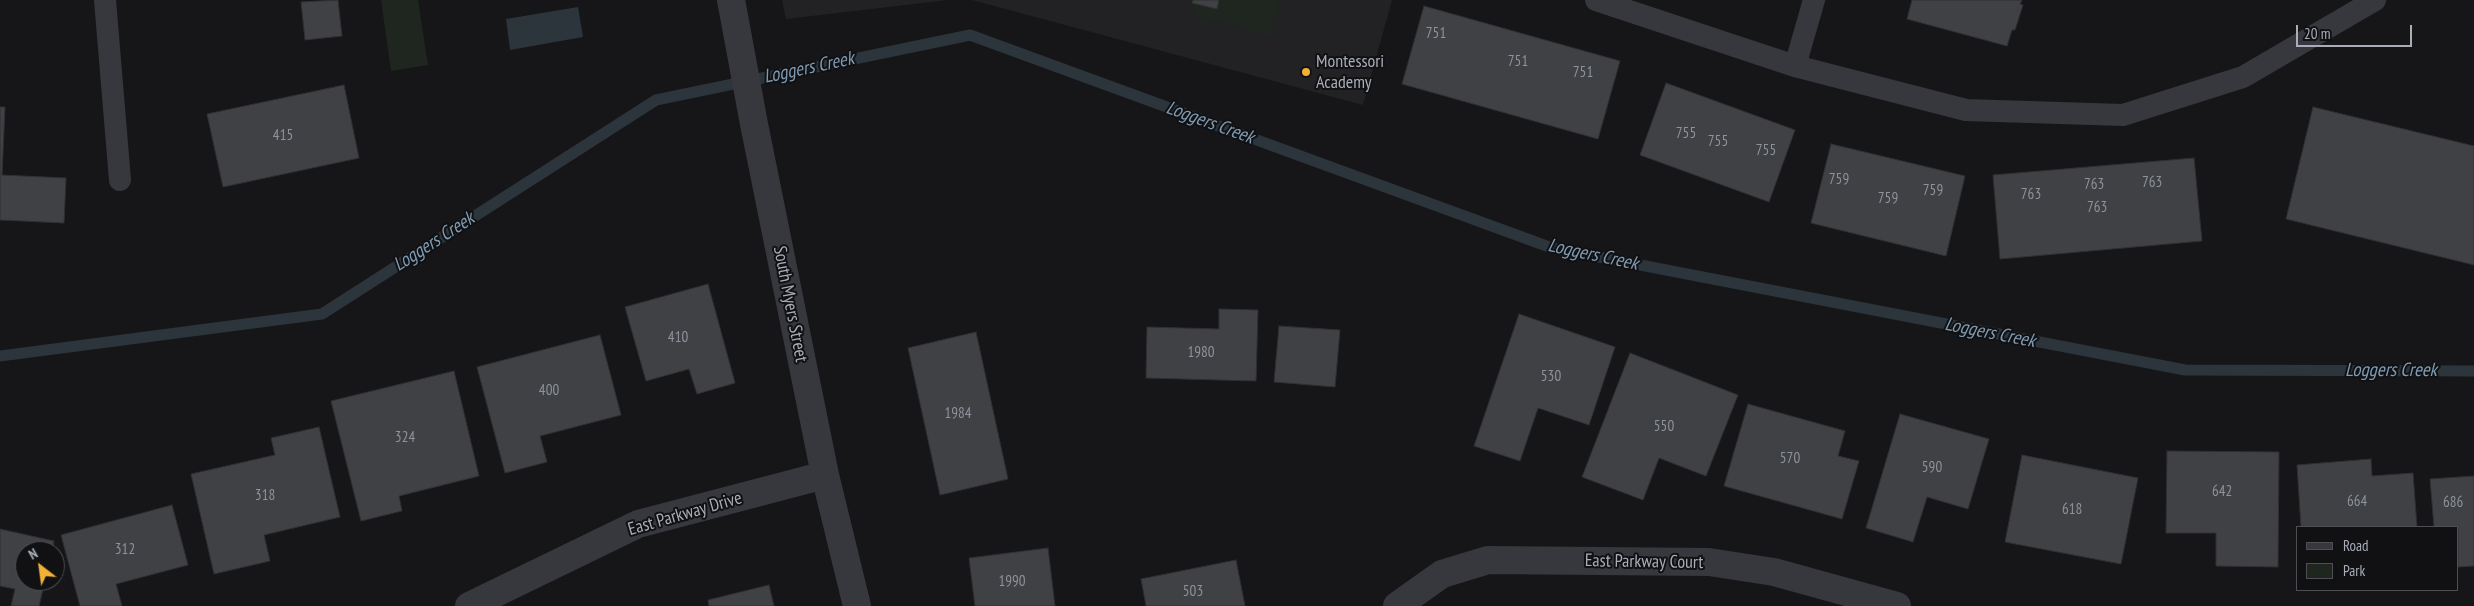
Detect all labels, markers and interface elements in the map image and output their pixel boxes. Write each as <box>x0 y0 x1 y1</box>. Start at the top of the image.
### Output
scale bar <box>2299 15 2415 47</box>
text: 20 m <box>2304 24 2330 43</box>
house number: 751 <box>1426 25 1446 43</box>
water label: Loggers Creek <box>762 47 856 89</box>
place label: Montessori Academy <box>1316 51 1384 94</box>
house number: 751 <box>1508 53 1528 71</box>
house number: 751 <box>1573 64 1593 82</box>
marker: Montessori Academy <box>1300 66 1312 78</box>
water label: Loggers Creek <box>1163 97 1257 149</box>
house number: 755 <box>1676 125 1696 143</box>
house number: 415 <box>273 127 293 145</box>
house number: 755 <box>1708 133 1728 151</box>
house number: 755 <box>1756 142 1776 160</box>
house number: 759 <box>1829 171 1849 189</box>
house number: 763 <box>2142 174 2162 192</box>
house number: 763 <box>2084 176 2104 194</box>
house number: 759 <box>1923 182 1943 200</box>
house number: 763 <box>2021 186 2041 204</box>
house number: 759 <box>1878 190 1898 208</box>
house number: 763 <box>2087 199 2107 217</box>
water label: Loggers Creek <box>389 207 479 277</box>
water label: Loggers Creek <box>1546 234 1640 276</box>
street label: South Myers Street <box>768 244 812 364</box>
water label: Loggers Creek <box>1943 313 2037 353</box>
house number: 410 <box>668 329 688 347</box>
house number: 1980 <box>1188 344 1214 362</box>
water label: Loggers Creek <box>2345 360 2437 382</box>
house number: 530 <box>1541 368 1561 386</box>
house number: 400 <box>539 382 559 400</box>
house number: 1984 <box>945 405 971 423</box>
house number: 550 <box>1654 418 1674 436</box>
house number: 324 <box>395 429 415 447</box>
house number: 570 <box>1780 450 1800 468</box>
house number: 590 <box>1922 459 1942 477</box>
house number: 642 <box>2212 483 2232 501</box>
house number: 318 <box>255 487 275 505</box>
street label: East Parkway Drive <box>625 487 745 541</box>
house number: 664 <box>2347 493 2367 511</box>
house number: 686 <box>2443 494 2463 512</box>
house number: 618 <box>2062 501 2082 519</box>
legend <box>2296 526 2459 591</box>
text: Road <box>2343 536 2369 555</box>
north arrow <box>15 541 65 591</box>
house number: 312 <box>115 541 135 559</box>
text: N <box>25 544 41 564</box>
street label: East Parkway Court <box>1585 550 1703 574</box>
text: Park <box>2343 561 2365 580</box>
house number: 1990 <box>999 573 1025 591</box>
house number: 503 <box>1183 583 1203 601</box>

